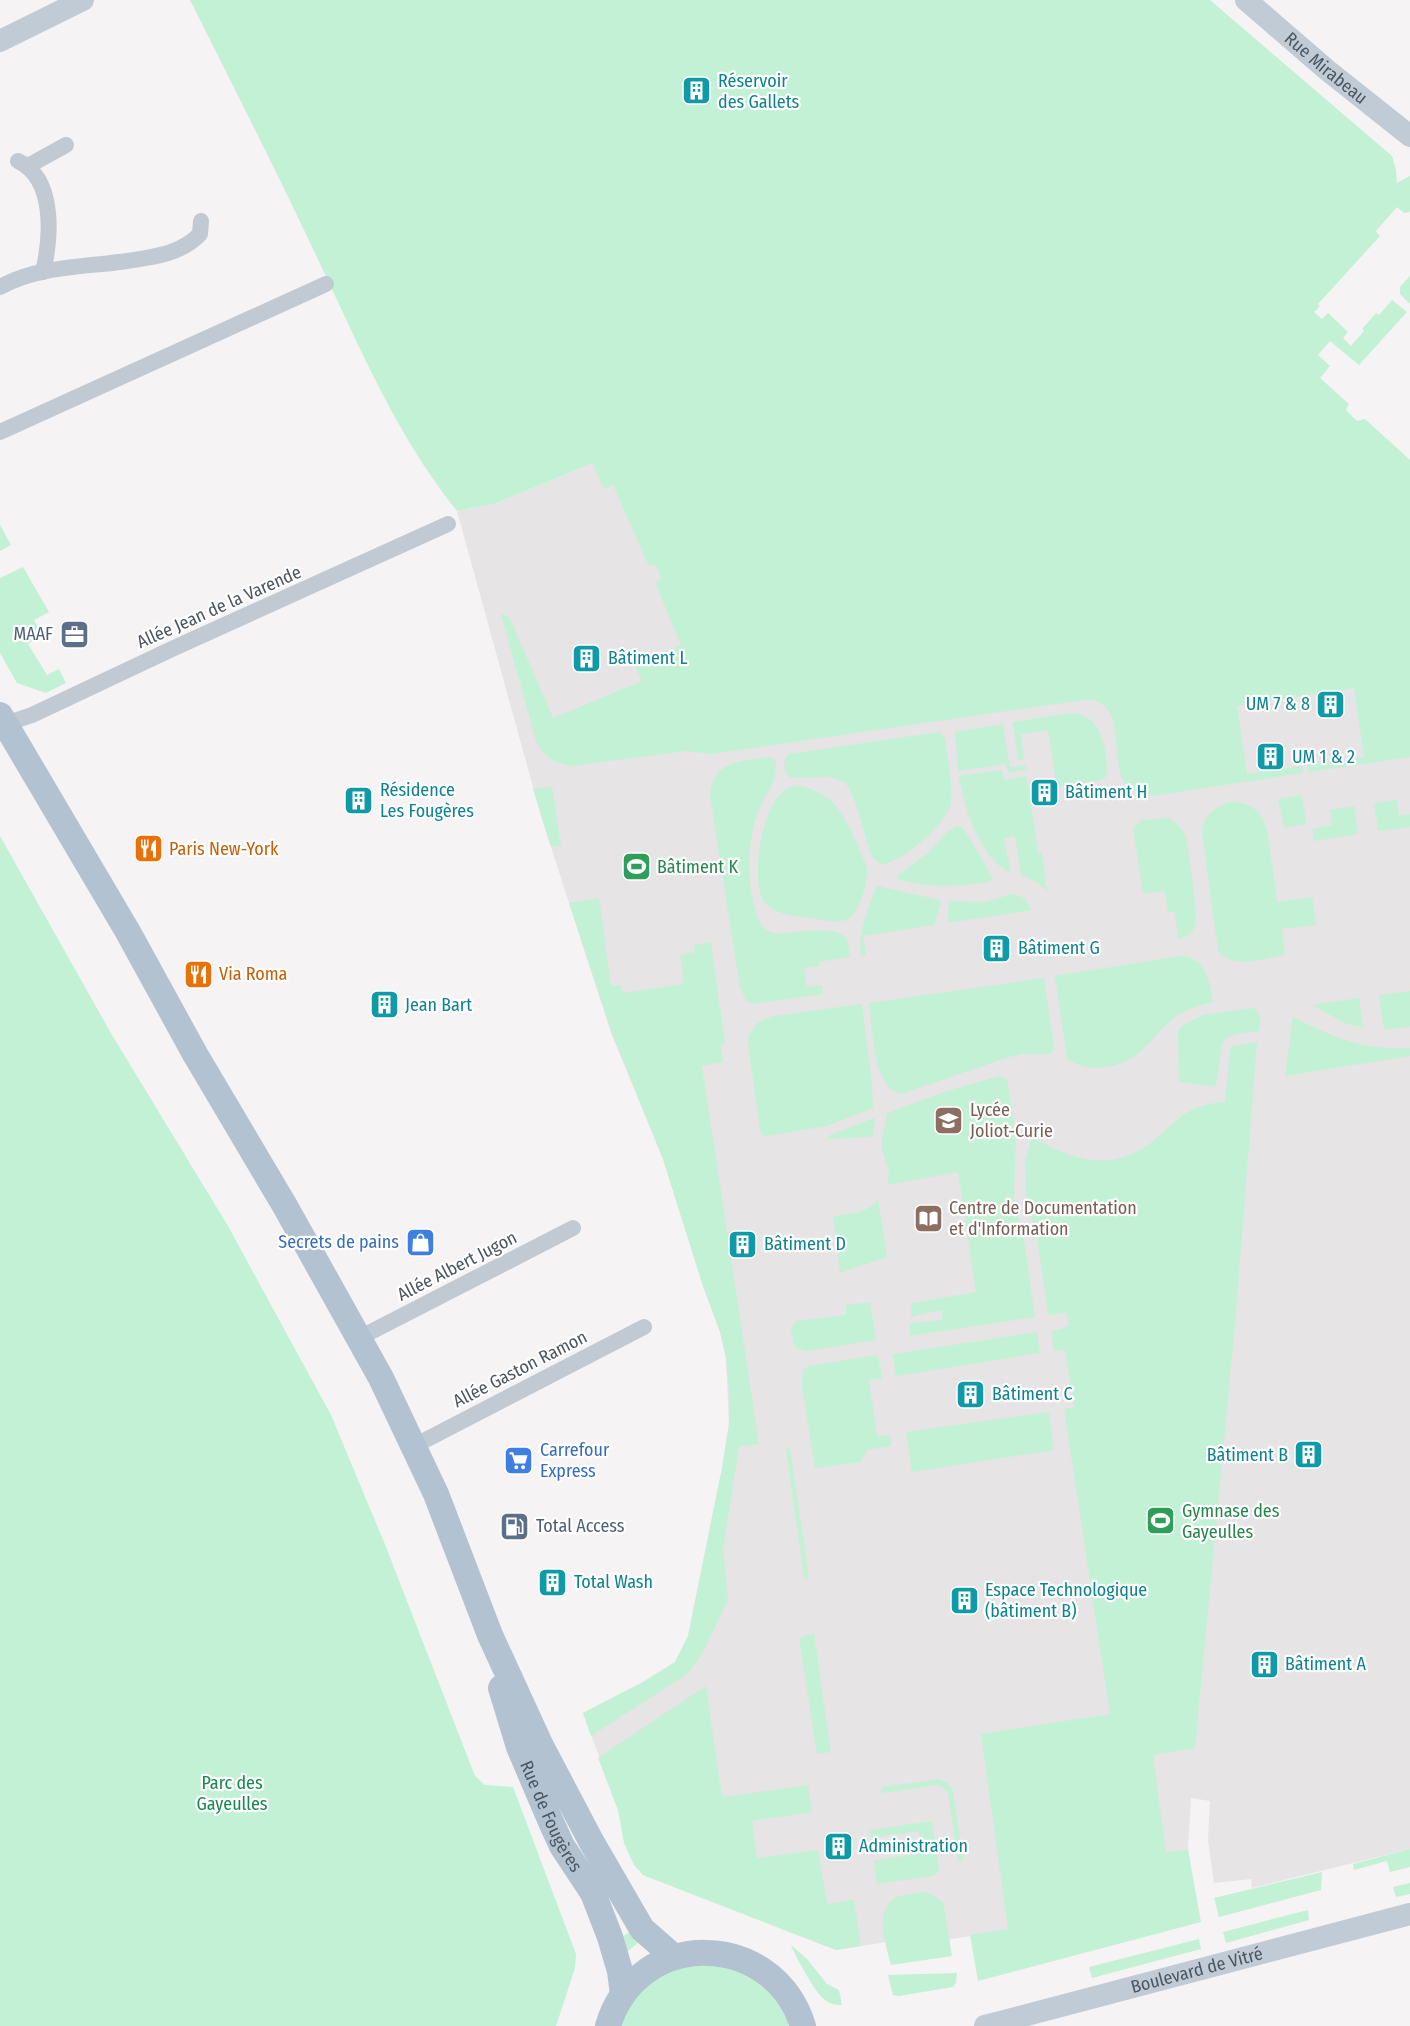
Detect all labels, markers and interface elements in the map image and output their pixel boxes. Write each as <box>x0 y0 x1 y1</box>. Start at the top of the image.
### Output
street label: Rue Mirabeau <box>1280 27 1372 109</box>
place label: Réservoir des Gallets <box>718 70 800 113</box>
building icon: Réservoir des Gallets <box>681 75 713 107</box>
street label: Allée Jean de la Varende <box>133 561 305 653</box>
office icon: MAAF <box>58 618 90 650</box>
place label: MAAF <box>13 623 53 645</box>
building icon: Bâtiment L <box>571 642 603 674</box>
place label: Bâtiment L <box>608 647 687 669</box>
building icon: UM 7 & 8 <box>1315 688 1347 720</box>
place label: UM 7 & 8 <box>1246 693 1310 715</box>
building icon: UM 1 & 2 <box>1255 741 1287 773</box>
place label: UM 1 & 2 <box>1292 746 1355 768</box>
building icon: Bâtiment H <box>1028 776 1060 808</box>
place label: Résidence Les Fougères <box>380 779 474 822</box>
place label: Bâtiment H <box>1065 781 1147 803</box>
building icon: Résidence Les Fougères <box>343 784 375 816</box>
restaurant icon: Paris New-York <box>132 833 164 865</box>
place label: Paris New-York <box>169 838 279 860</box>
sports icon: Bâtiment K <box>620 851 652 883</box>
place label: Bâtiment K <box>657 856 738 878</box>
building icon: Bâtiment G <box>981 932 1013 964</box>
place label: Bâtiment G <box>1018 937 1100 959</box>
restaurant icon: Via Roma <box>182 958 214 990</box>
place label: Via Roma <box>219 963 288 985</box>
building icon: Jean Bart <box>368 989 400 1021</box>
place label: Jean Bart <box>405 994 472 1016</box>
place label: Lycée Joliot-Curie <box>970 1099 1053 1142</box>
school or university icon: Lycée Joliot-Curie <box>933 1104 965 1136</box>
place label: Centre de Documentation et d'Information <box>949 1197 1137 1240</box>
library icon: Centre de Documentation et d'Information <box>912 1202 944 1234</box>
street label: Allée Albert Jugon <box>393 1226 521 1306</box>
shop icon: Secrets de pains <box>404 1226 436 1258</box>
building icon: Bâtiment D <box>727 1228 759 1260</box>
place label: Secrets de pains <box>278 1231 399 1253</box>
place label: Bâtiment D <box>764 1233 846 1255</box>
street label: Allée Gaston Ramon <box>449 1326 591 1412</box>
building icon: Bâtiment C <box>955 1378 987 1410</box>
place label: Bâtiment C <box>992 1383 1073 1405</box>
place label: Carrefour Express <box>540 1439 610 1482</box>
building icon: Bâtiment B <box>1293 1439 1325 1471</box>
supermarket icon: Carrefour Express <box>503 1444 535 1476</box>
place label: Bâtiment B <box>1207 1444 1288 1466</box>
place label: Gymnase des Gayeulles <box>1182 1500 1280 1543</box>
sports icon: Gymnase des Gayeulles <box>1145 1505 1177 1537</box>
fuel station icon: Total Access <box>499 1510 531 1542</box>
place label: Total Access <box>536 1515 625 1537</box>
building icon: Total Wash <box>537 1566 569 1598</box>
place label: Total Wash <box>574 1571 653 1593</box>
place label: Espace Technologique (bâtiment B) <box>985 1579 1147 1622</box>
building icon: Espace Technologique (bâtiment B) <box>948 1584 980 1616</box>
building icon: Bâtiment A <box>1248 1648 1280 1680</box>
place label: Bâtiment A <box>1285 1653 1366 1675</box>
street label: Rue de Fougères <box>515 1757 587 1876</box>
park label: Parc des Gayeulles <box>196 1772 268 1815</box>
building icon: Administration <box>822 1830 854 1862</box>
place label: Administration <box>859 1835 968 1857</box>
street label: Boulevard de Vitré <box>1128 1942 1265 1998</box>

